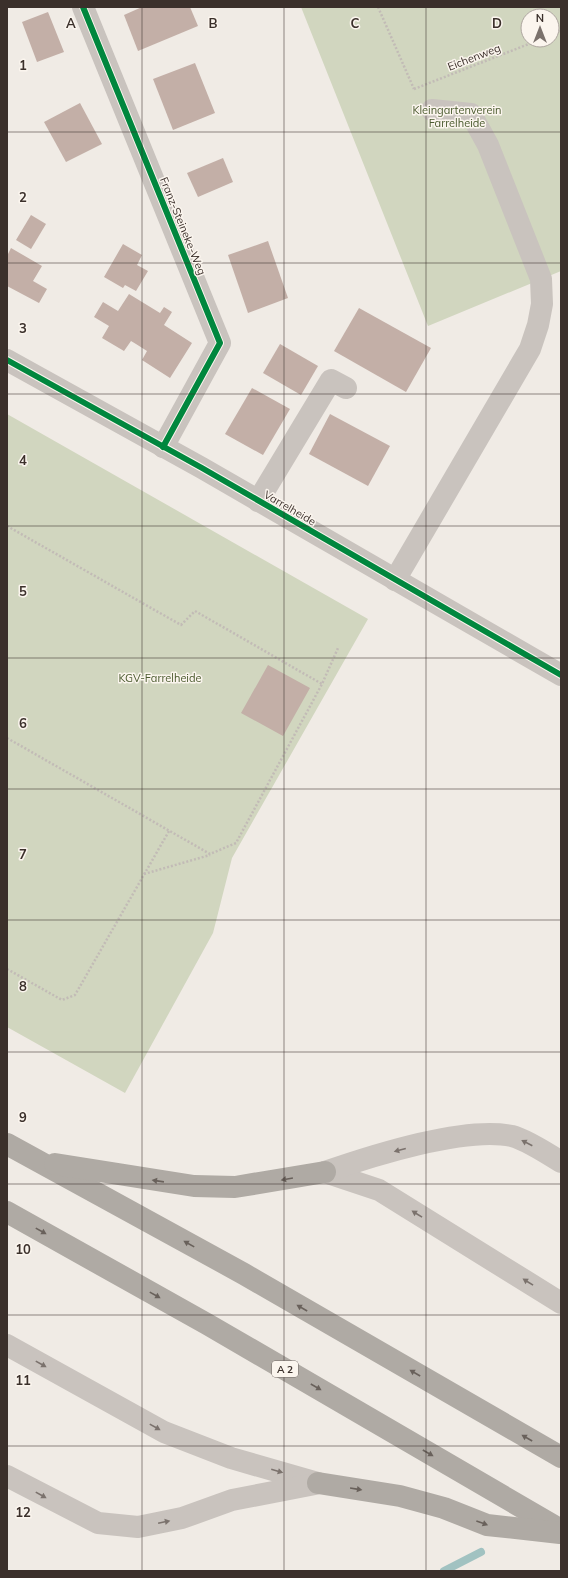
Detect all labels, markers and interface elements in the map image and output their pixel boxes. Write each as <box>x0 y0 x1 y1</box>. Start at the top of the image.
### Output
north arrow <box>520 8 560 48</box>
text: N <box>536 11 544 25</box>
text: A <box>66 15 76 31</box>
text: B <box>209 15 218 31</box>
text: C <box>351 15 360 31</box>
text: D <box>492 15 502 31</box>
street label: Eichenweg <box>446 41 502 73</box>
text: 1 <box>19 57 27 73</box>
park label: Kleingartenverein Farrelheide <box>412 103 502 130</box>
street label: Franz-Steineke-Weg <box>157 175 209 277</box>
text: 2 <box>19 189 27 205</box>
text: 3 <box>19 320 27 336</box>
text: 4 <box>19 452 27 468</box>
street label: Varrelheide <box>261 487 319 529</box>
text: 5 <box>19 583 27 599</box>
park label: KGV-Farrelheide <box>118 671 202 685</box>
text: 6 <box>19 715 27 731</box>
text: 7 <box>19 846 27 862</box>
text: 8 <box>19 978 27 994</box>
text: 9 <box>19 1109 27 1125</box>
one-way arrow <box>521 1140 532 1146</box>
one-way arrow <box>394 1147 406 1153</box>
one-way arrow <box>281 1177 293 1183</box>
one-way arrow <box>152 1178 164 1184</box>
one-way arrow <box>411 1210 423 1217</box>
one-way arrow <box>35 1228 47 1235</box>
one-way arrow <box>183 1240 195 1247</box>
text: 10 <box>15 1241 31 1257</box>
one-way arrow <box>522 1279 534 1286</box>
one-way arrow <box>149 1291 161 1298</box>
one-way arrow <box>296 1304 308 1311</box>
one-way arrow <box>35 1361 47 1368</box>
road number: A 2 <box>272 1361 298 1377</box>
one-way arrow <box>409 1369 421 1376</box>
text: 11 <box>15 1372 31 1388</box>
one-way arrow <box>310 1384 322 1391</box>
one-way arrow <box>149 1424 161 1430</box>
one-way arrow <box>521 1434 533 1441</box>
one-way arrow <box>422 1449 434 1456</box>
one-way arrow <box>271 1468 283 1474</box>
one-way arrow <box>350 1486 363 1492</box>
one-way arrow <box>35 1492 47 1498</box>
text: 12 <box>15 1504 31 1520</box>
one-way arrow <box>158 1518 170 1524</box>
one-way arrow <box>476 1520 488 1526</box>

